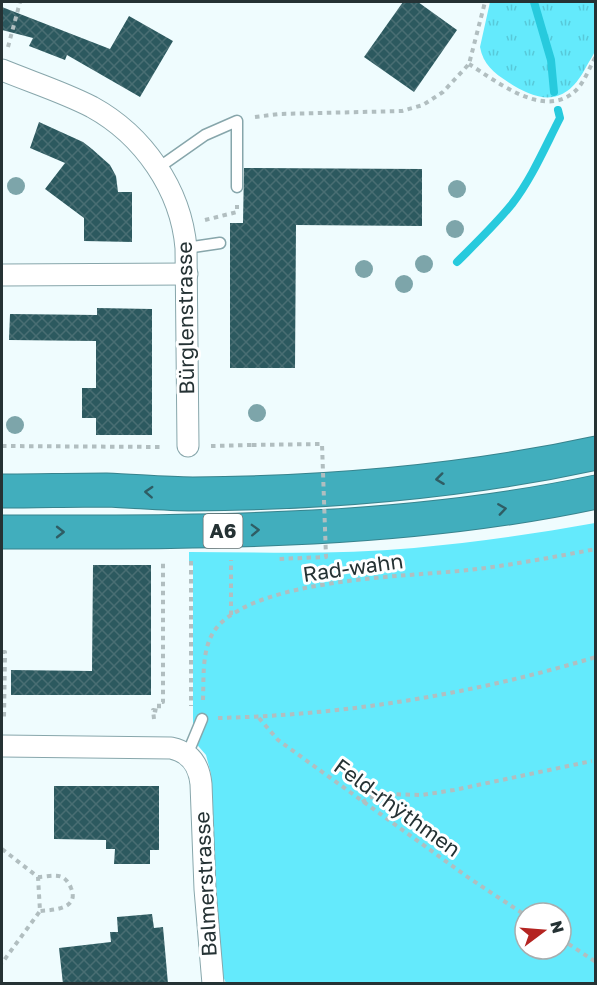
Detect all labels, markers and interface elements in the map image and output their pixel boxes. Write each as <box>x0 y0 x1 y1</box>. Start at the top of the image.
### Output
street label: Bürglenstrasse <box>171 241 199 395</box>
one-way arrow <box>436 472 445 485</box>
one-way arrow <box>144 486 153 499</box>
one-way arrow <box>497 504 507 516</box>
road number: A6 <box>204 514 242 548</box>
one-way arrow <box>250 524 259 536</box>
one-way arrow <box>55 526 64 538</box>
street label: Rad-wahn <box>301 547 405 587</box>
street label: Feld-rhÿthmen <box>329 753 466 862</box>
street label: Balmerstrasse <box>188 811 222 957</box>
north arrow <box>513 901 573 961</box>
text: N <box>546 918 569 935</box>

